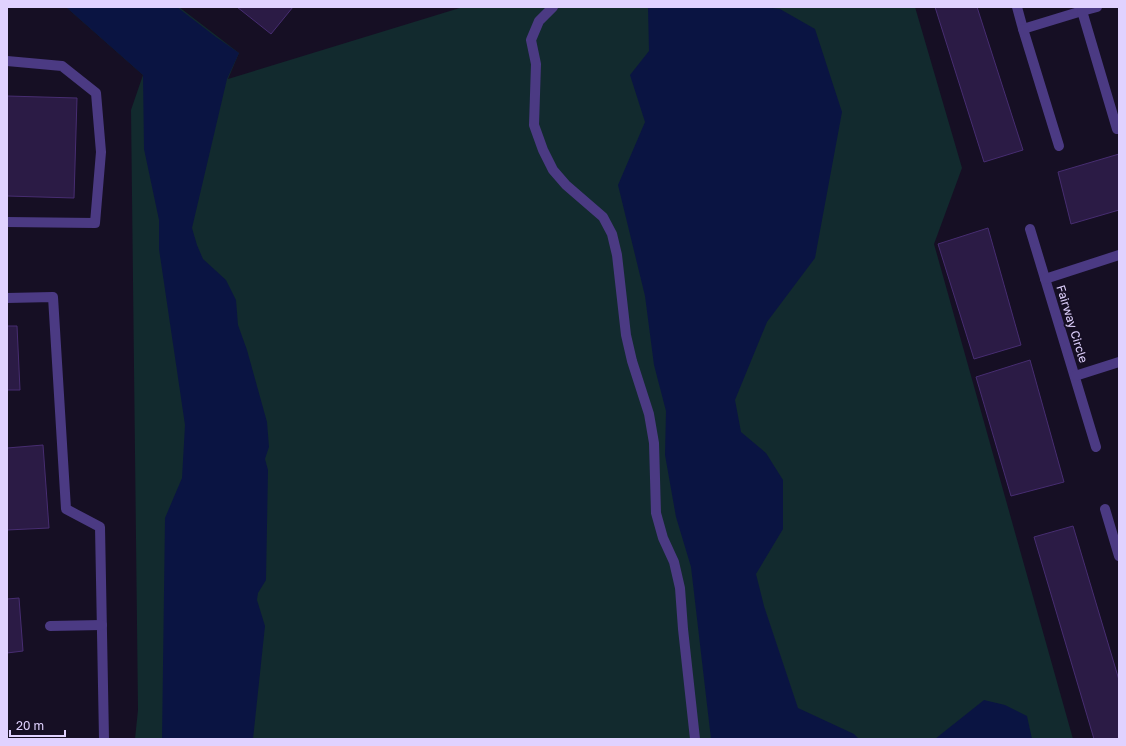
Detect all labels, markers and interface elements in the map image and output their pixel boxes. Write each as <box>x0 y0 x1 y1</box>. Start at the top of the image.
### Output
street label: Fairway Circle <box>1054 283 1091 365</box>
scale bar <box>10 712 65 738</box>
text: 20 m <box>16 718 44 733</box>

